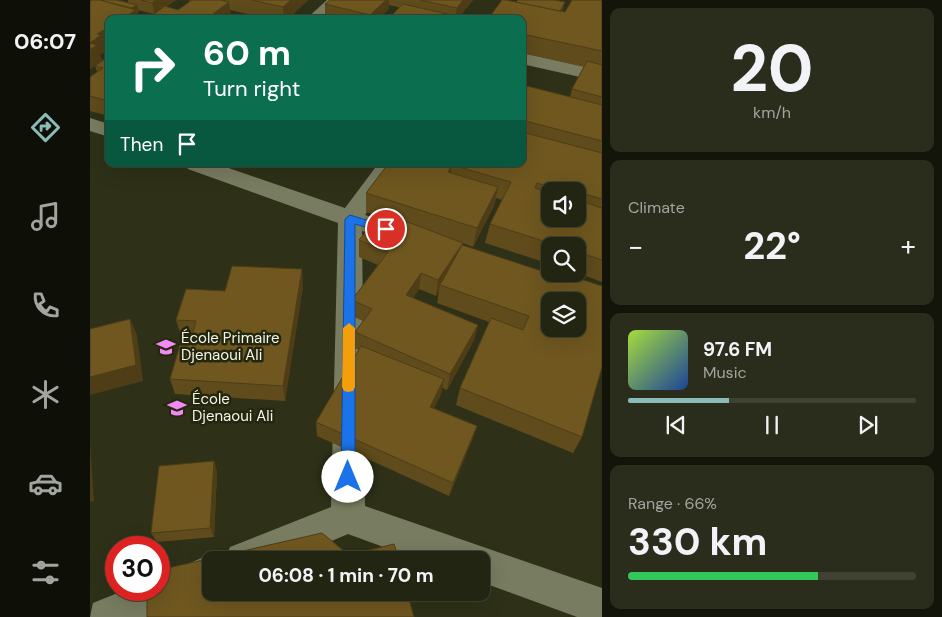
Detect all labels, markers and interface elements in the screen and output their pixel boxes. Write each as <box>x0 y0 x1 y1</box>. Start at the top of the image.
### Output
text: 06:07 <box>14 27 76 56</box>
text: 20 <box>731 27 814 111</box>
text: 60 m <box>203 30 291 76</box>
icon: right <box>120 35 185 100</box>
text: Turn right <box>203 74 300 103</box>
text: km/h <box>753 102 791 123</box>
icon: directions <box>28 110 63 145</box>
icon: arrive <box>173 130 201 158</box>
text: Then <box>120 132 163 157</box>
map controls <box>541 182 586 337</box>
button: sound <box>541 182 586 227</box>
text: Climate <box>628 197 685 218</box>
icon: music <box>28 199 63 234</box>
pin <box>365 208 407 250</box>
icon: arrive <box>372 215 400 243</box>
text: 22° <box>743 221 801 271</box>
text: − <box>628 228 643 265</box>
text: + <box>901 228 916 265</box>
button: search <box>541 237 586 282</box>
icon: phone <box>28 288 63 323</box>
button: layers <box>541 292 586 337</box>
place label: École Primaire Djenaoui Ali <box>181 328 280 365</box>
school or university icon: École Primaire Djenaoui Ali <box>155 336 177 358</box>
text: 97.6 FM <box>703 337 772 362</box>
text: Music <box>703 362 747 383</box>
icon: climate <box>28 377 63 412</box>
place label: École Djenaoui Ali <box>192 389 273 426</box>
school or university icon: École Djenaoui Ali <box>166 397 188 419</box>
icon: previous <box>662 411 690 439</box>
icon: pause <box>758 411 786 439</box>
icon: next <box>854 411 882 439</box>
position arrow <box>321 450 373 502</box>
icon: car <box>28 466 63 501</box>
text: Range · 66% <box>628 493 717 514</box>
text: 330 km <box>628 517 767 567</box>
speed limit sign: 30 <box>105 536 170 601</box>
icon: filters <box>28 555 63 590</box>
text: 06:08 · 1 min · 70 m <box>258 563 434 588</box>

